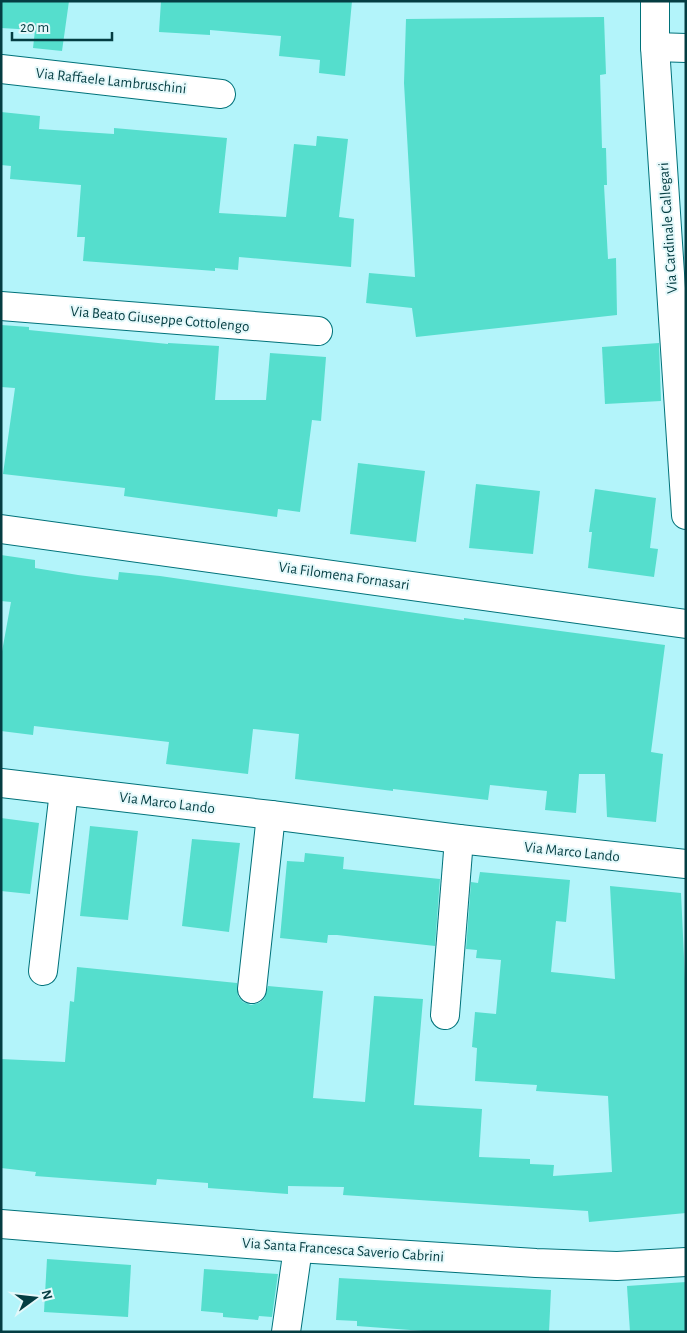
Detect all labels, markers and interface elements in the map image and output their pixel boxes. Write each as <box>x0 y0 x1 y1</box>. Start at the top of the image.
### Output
scale bar <box>12 10 112 42</box>
text: 20 m <box>20 20 49 35</box>
street label: Via Raffaele Lambruschini <box>35 66 187 96</box>
street label: Via Cardinale Callegari <box>656 162 680 294</box>
street label: Via Beato Giuseppe Cottolengo <box>70 304 250 334</box>
street label: Via Filomena Fornasari <box>278 559 410 593</box>
street label: Via Marco Lando <box>118 790 216 816</box>
street label: Via Marco Lando <box>523 840 621 864</box>
street label: Via Santa Francesca Saverio Cabrini <box>241 1235 445 1265</box>
north arrow <box>10 1273 60 1323</box>
text: N <box>39 1288 55 1301</box>

